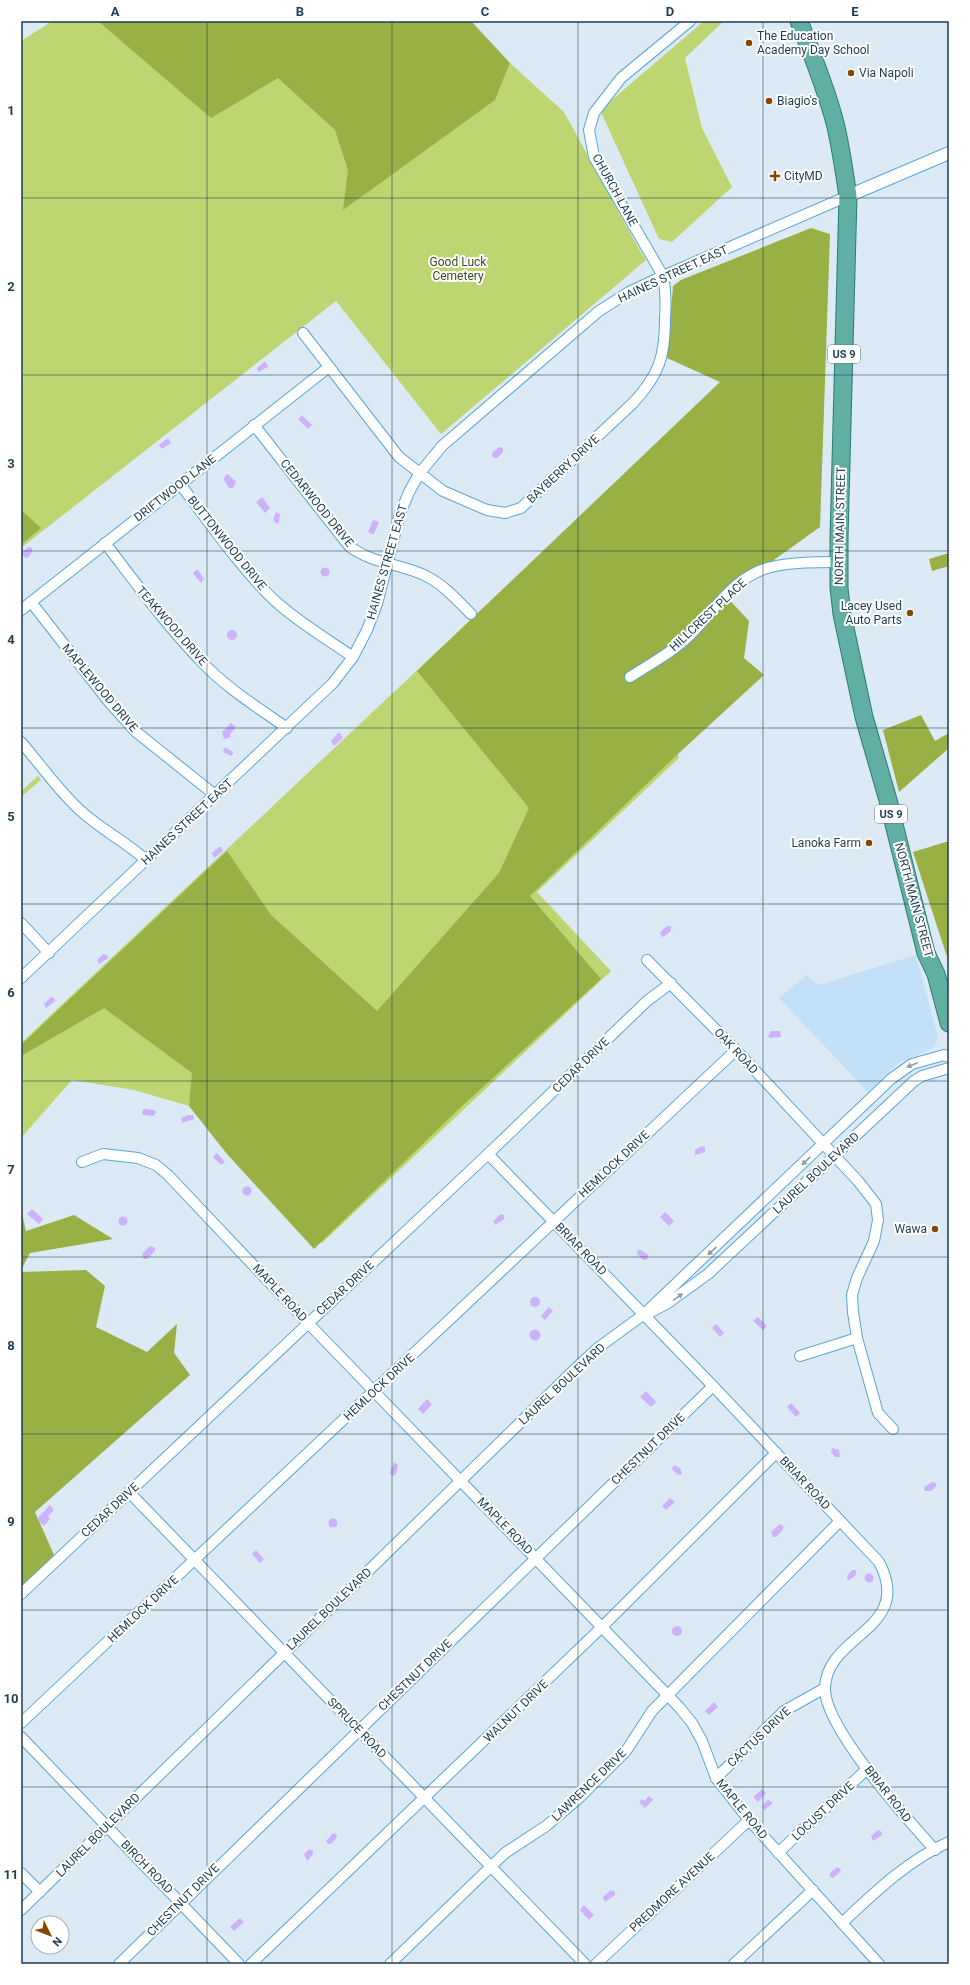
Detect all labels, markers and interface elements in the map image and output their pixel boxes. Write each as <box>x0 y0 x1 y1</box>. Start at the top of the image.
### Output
text: A <box>111 4 120 19</box>
text: B <box>296 4 304 19</box>
text: C <box>481 4 490 19</box>
text: D <box>666 4 674 19</box>
text: E <box>851 4 859 19</box>
place label: The Education Academy Day School <box>757 29 870 57</box>
marker: The Education Academy Day School <box>744 38 754 48</box>
place label: Via Napoli <box>859 66 914 80</box>
marker: Via Napoli <box>846 68 856 78</box>
place label: Biagio's <box>777 94 817 108</box>
marker: Biagio's <box>764 96 774 106</box>
text: 1 <box>7 103 15 118</box>
street label: CHURCH LANE <box>589 151 641 229</box>
place label: CityMD <box>784 169 823 183</box>
marker: CityMD <box>769 170 781 182</box>
street label: HAINES STREET EAST <box>616 242 730 306</box>
park label: Good Luck Cemetery <box>430 255 487 283</box>
text: 2 <box>7 279 15 294</box>
road number: US 9 <box>828 345 860 363</box>
street label: BAYBERRY DRIVE <box>524 432 602 506</box>
street label: DRIFTWOOD LANE <box>131 451 219 524</box>
text: 3 <box>7 456 15 471</box>
street label: CEDARWOOD DRIVE <box>277 456 357 550</box>
street label: NORTH MAIN STREET <box>832 467 848 585</box>
street label: BUTTONWOOD DRIVE <box>185 493 269 593</box>
street label: HAINES STREET EAST <box>364 503 410 621</box>
street label: HILLCREST PLACE <box>667 576 749 654</box>
street label: TEAKWOOD DRIVE <box>134 584 210 669</box>
place label: Lacey Used Auto Parts <box>841 599 902 627</box>
marker: Lacey Used Auto Parts <box>905 608 915 618</box>
text: 4 <box>7 632 15 647</box>
street label: MAPLEWOOD DRIVE <box>59 641 141 735</box>
street label: HAINES STREET EAST <box>139 776 235 868</box>
road number: US 9 <box>875 805 907 823</box>
text: 5 <box>7 809 15 824</box>
place label: Lanoka Farm <box>791 836 861 850</box>
marker: Lanoka Farm <box>864 838 874 848</box>
street label: NORTH MAIN STREET <box>892 841 936 959</box>
text: 6 <box>7 985 15 1000</box>
street label: OAK ROAD <box>711 1025 761 1077</box>
street label: CEDAR DRIVE <box>550 1034 612 1096</box>
one-way arrow <box>907 1062 918 1068</box>
street label: HEMLOCK DRIVE <box>576 1128 652 1200</box>
street label: LAUREL BOULEVARD <box>770 1129 862 1217</box>
one-way arrow <box>801 1156 811 1166</box>
text: 7 <box>7 1162 15 1177</box>
street label: BRIAR ROAD <box>552 1220 610 1278</box>
place label: Wawa <box>894 1222 927 1236</box>
marker: Wawa <box>930 1224 940 1234</box>
one-way arrow <box>707 1246 717 1255</box>
street label: CEDAR DRIVE <box>313 1258 377 1318</box>
street label: MAPLE ROAD <box>250 1261 310 1325</box>
one-way arrow <box>673 1293 683 1301</box>
text: 8 <box>7 1338 15 1353</box>
street label: LAUREL BOULEVARD <box>516 1340 608 1428</box>
street label: HEMLOCK DRIVE <box>341 1351 417 1423</box>
street label: CHESTNUT DRIVE <box>608 1410 688 1488</box>
street label: BRIAR ROAD <box>777 1453 833 1513</box>
street label: CEDAR DRIVE <box>78 1480 142 1540</box>
street label: MAPLE ROAD <box>474 1495 536 1557</box>
text: 9 <box>7 1514 15 1529</box>
street label: LAUREL BOULEVARD <box>284 1565 375 1653</box>
street label: HEMLOCK DRIVE <box>105 1573 181 1645</box>
street label: CHESTNUT DRIVE <box>375 1636 455 1714</box>
street label: WALNUT DRIVE <box>481 1677 551 1745</box>
text: 10 <box>4 1691 18 1706</box>
street label: SPRUCE ROAD <box>325 1695 389 1761</box>
street label: CACTUS DRIVE <box>725 1704 794 1770</box>
street label: LAWRENCE DRIVE <box>549 1746 629 1824</box>
street label: BRIAR ROAD <box>862 1763 914 1825</box>
street label: MAPLE ROAD <box>713 1776 771 1842</box>
street label: LOCUST DRIVE <box>789 1778 857 1843</box>
street label: LAUREL BOULEVARD <box>53 1790 143 1880</box>
street label: BIRCH ROAD <box>118 1837 176 1897</box>
street label: PREDMORE AVENUE <box>627 1849 717 1935</box>
street label: CHESTNUT DRIVE <box>144 1861 222 1939</box>
text: 11 <box>4 1867 18 1882</box>
north arrow <box>30 1915 70 1955</box>
text: N <box>49 1934 64 1949</box>

